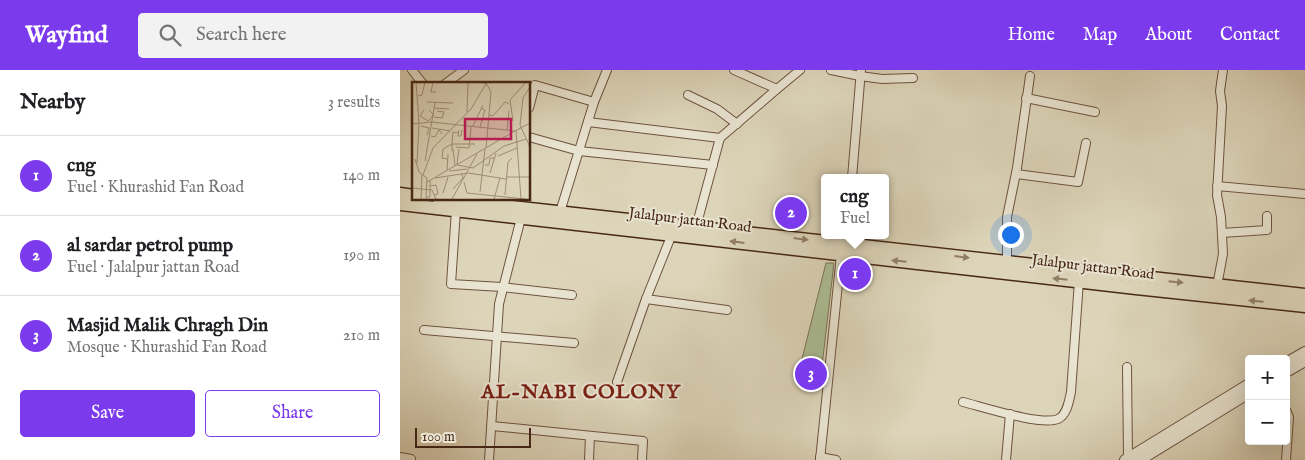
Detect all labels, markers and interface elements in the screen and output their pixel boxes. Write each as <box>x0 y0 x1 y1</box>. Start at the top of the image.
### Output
search box <box>138 13 488 58</box>
text: Wayfind <box>25 20 108 51</box>
icon: search <box>156 21 184 49</box>
text: Search here <box>196 23 286 47</box>
text: Home <box>1008 24 1055 47</box>
text: Map <box>1083 24 1117 47</box>
text: About <box>1145 24 1192 47</box>
text: Contact <box>1220 24 1280 47</box>
inset map <box>412 82 530 200</box>
text: Nearby <box>20 89 85 116</box>
text: 3 results <box>328 93 380 113</box>
text: cng <box>67 154 96 178</box>
text: 1 <box>33 166 39 186</box>
text: 140 m <box>342 166 380 186</box>
popup <box>821 174 889 239</box>
text: Fuel · Khurashid Fan Road <box>67 178 244 198</box>
text: cng <box>840 185 869 209</box>
pin: 2 <box>775 194 807 232</box>
street label: Jalalpur jattan Road <box>626 203 753 237</box>
text: Fuel <box>840 209 870 229</box>
your location <box>998 222 1024 248</box>
text: al sardar petrol pump <box>67 234 233 258</box>
one-way arrow <box>793 235 809 243</box>
one-way arrow <box>729 238 745 246</box>
text: 2 <box>32 246 40 266</box>
text: 190 m <box>343 246 380 266</box>
street label: Jalalpur jattan Road <box>1029 250 1156 284</box>
one-way arrow <box>955 253 971 261</box>
pin: 1 <box>839 255 871 293</box>
one-way arrow <box>890 257 906 265</box>
text: Fuel · Jalalpur jattan Road <box>67 258 239 278</box>
one-way arrow <box>1052 275 1068 283</box>
one-way arrow <box>1168 278 1184 286</box>
one-way arrow <box>1248 297 1264 305</box>
text: Masjid Malik Chragh Din <box>67 314 268 338</box>
text: 3 <box>33 326 39 346</box>
text: 210 m <box>343 326 380 346</box>
text: Mosque · Khurashid Fan Road <box>67 338 267 358</box>
pin: 3 <box>795 355 827 393</box>
map controls <box>1245 355 1290 445</box>
button: + <box>1245 355 1290 400</box>
district label: AL-NABI COLONY <box>480 380 681 405</box>
button: Save <box>20 390 195 437</box>
button: Share <box>205 390 380 437</box>
button: − <box>1245 400 1290 445</box>
scale bar <box>415 425 531 448</box>
text: 100 m <box>422 428 455 446</box>

